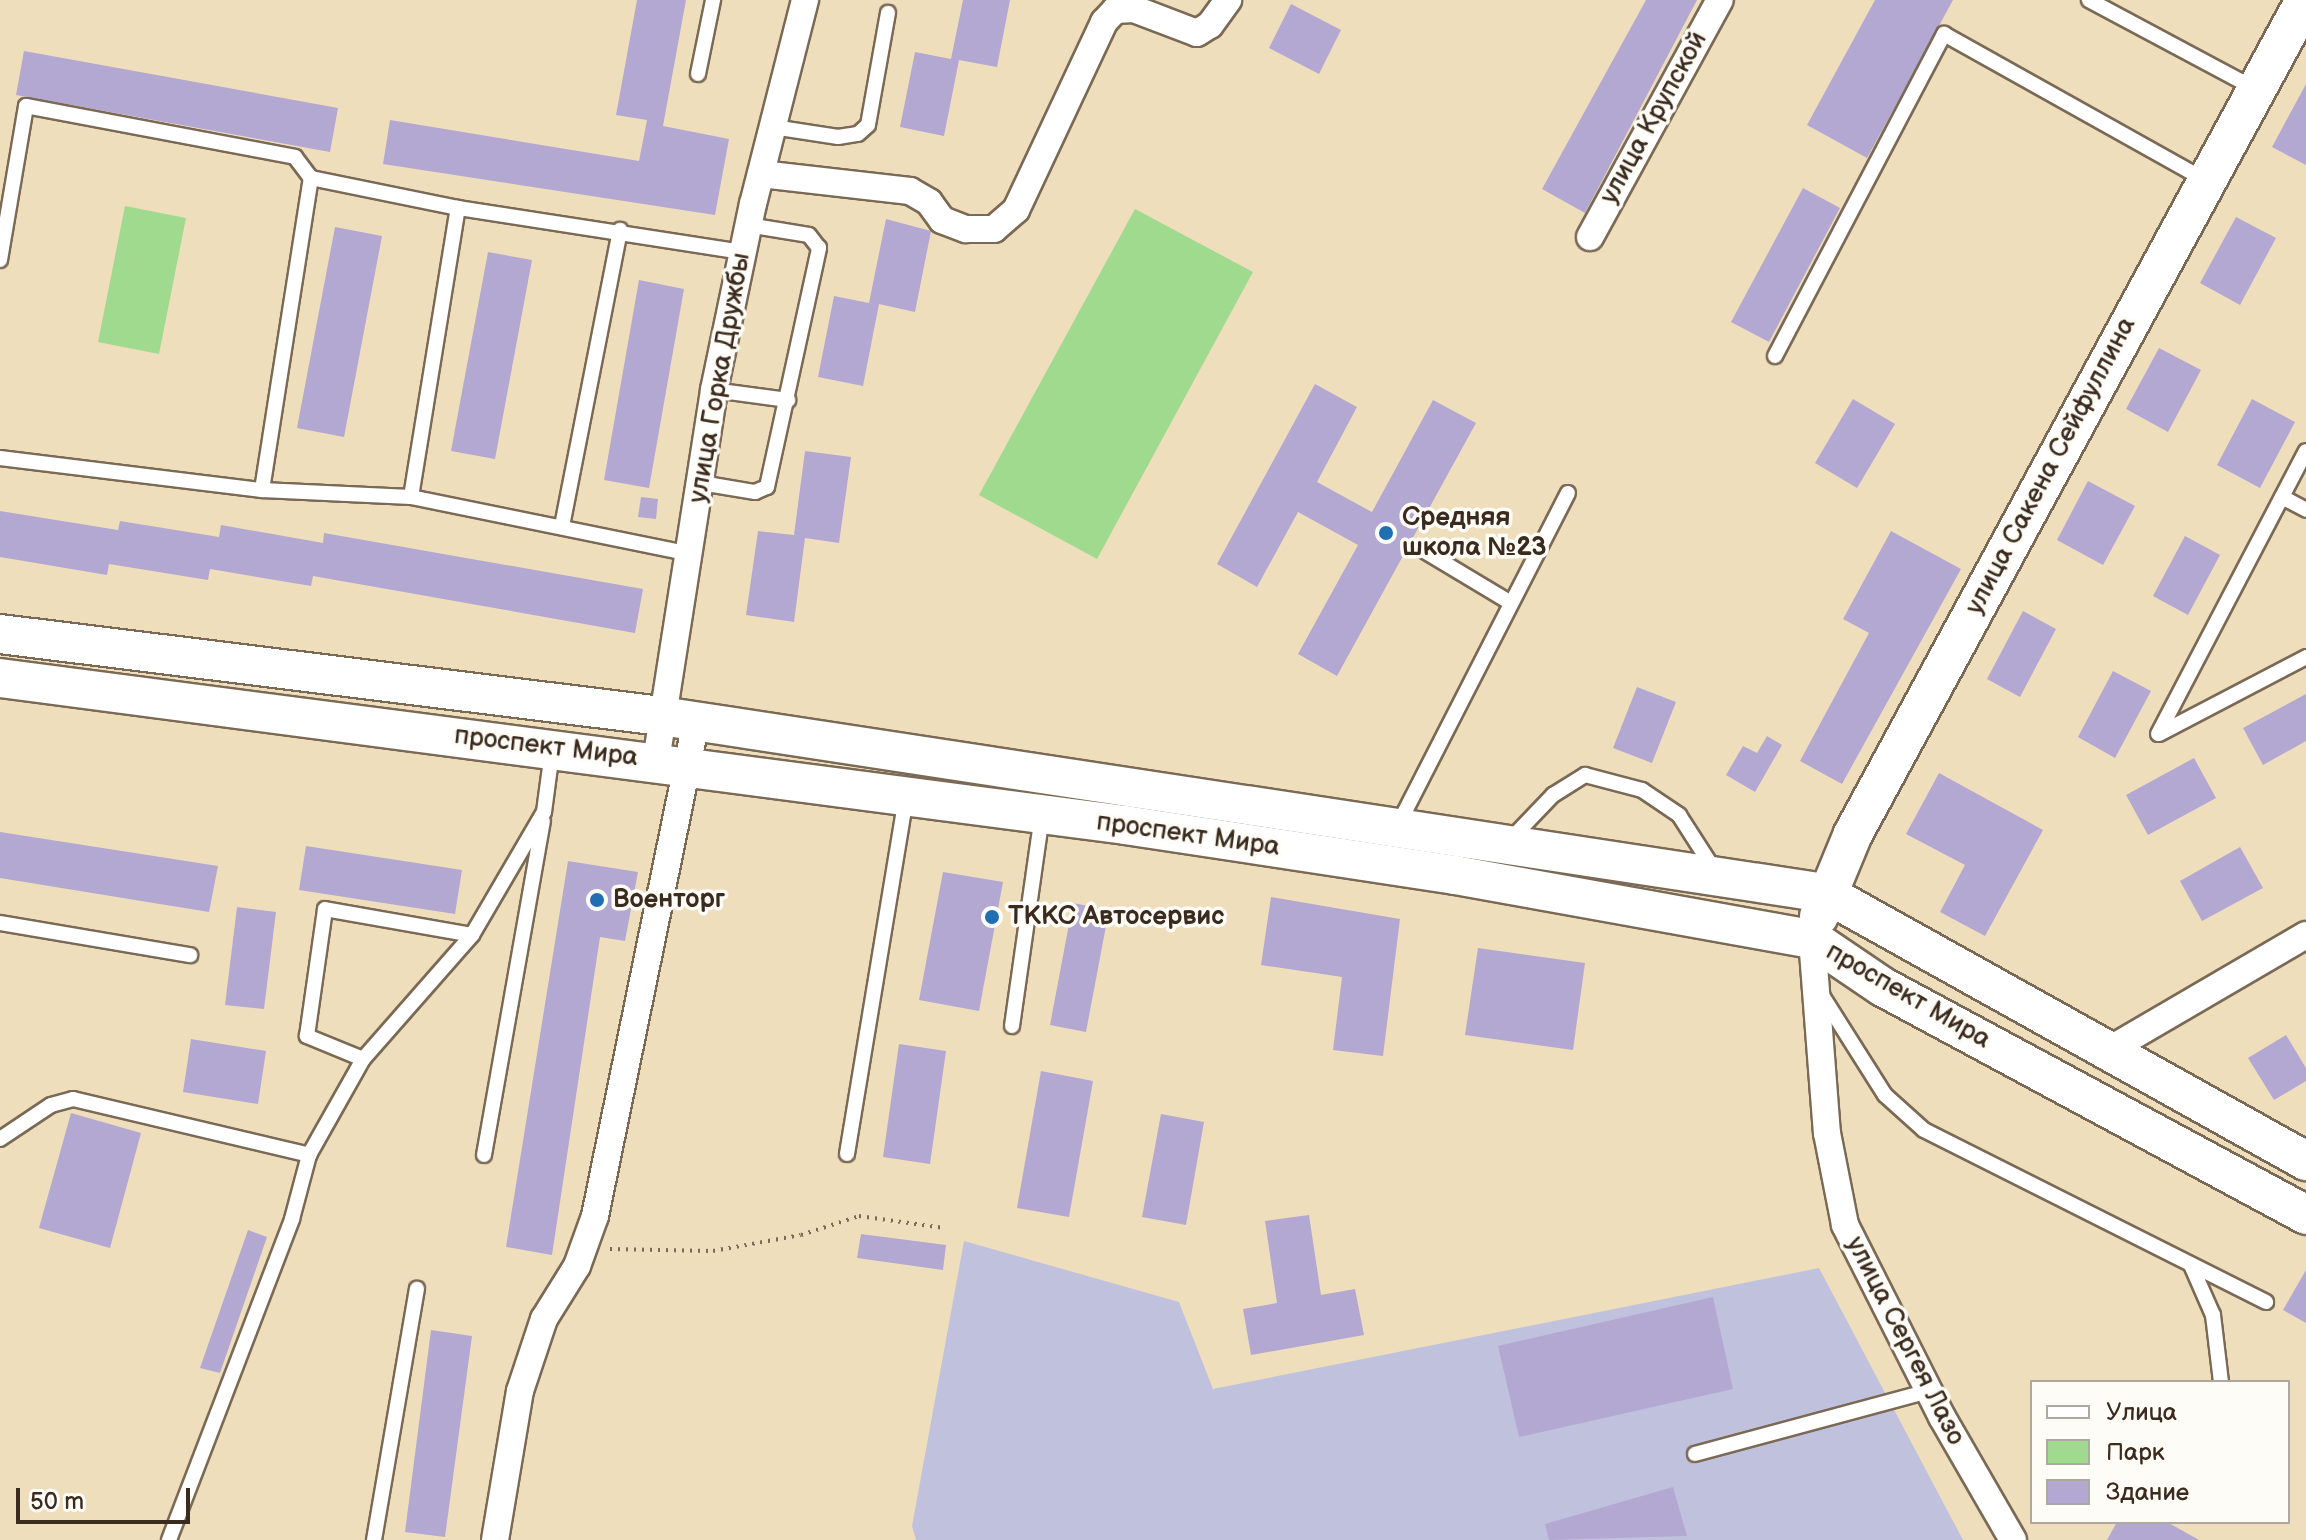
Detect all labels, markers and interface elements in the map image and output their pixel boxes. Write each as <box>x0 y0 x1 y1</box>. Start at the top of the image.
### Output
street label: улица Крупской <box>1594 26 1714 210</box>
street label: улица Горка Дружбы <box>683 251 757 505</box>
street label: улица Сакена Сейфуллина <box>1959 312 2143 620</box>
place label: Средняя школа №23 <box>1402 502 1546 564</box>
marker: Средняя школа №23 <box>1377 524 1395 542</box>
street label: проспект Мира <box>452 720 640 774</box>
street label: проспект Мира <box>1094 807 1282 863</box>
place label: Военторг <box>613 884 725 916</box>
marker: Военторг <box>588 891 606 909</box>
place label: ТККС Автосервис <box>1008 901 1224 933</box>
marker: ТККС Автосервис <box>983 908 1001 926</box>
street label: проспект Мира <box>1820 936 1996 1056</box>
street label: улица Сергея Лазо <box>1839 1232 1971 1450</box>
legend <box>2030 1380 2290 1524</box>
text: Улица <box>2106 1398 2177 1427</box>
text: Парк <box>2106 1438 2164 1467</box>
scale bar <box>20 1472 194 1522</box>
text: Здание <box>2106 1478 2189 1507</box>
text: 50 m <box>30 1487 84 1516</box>

